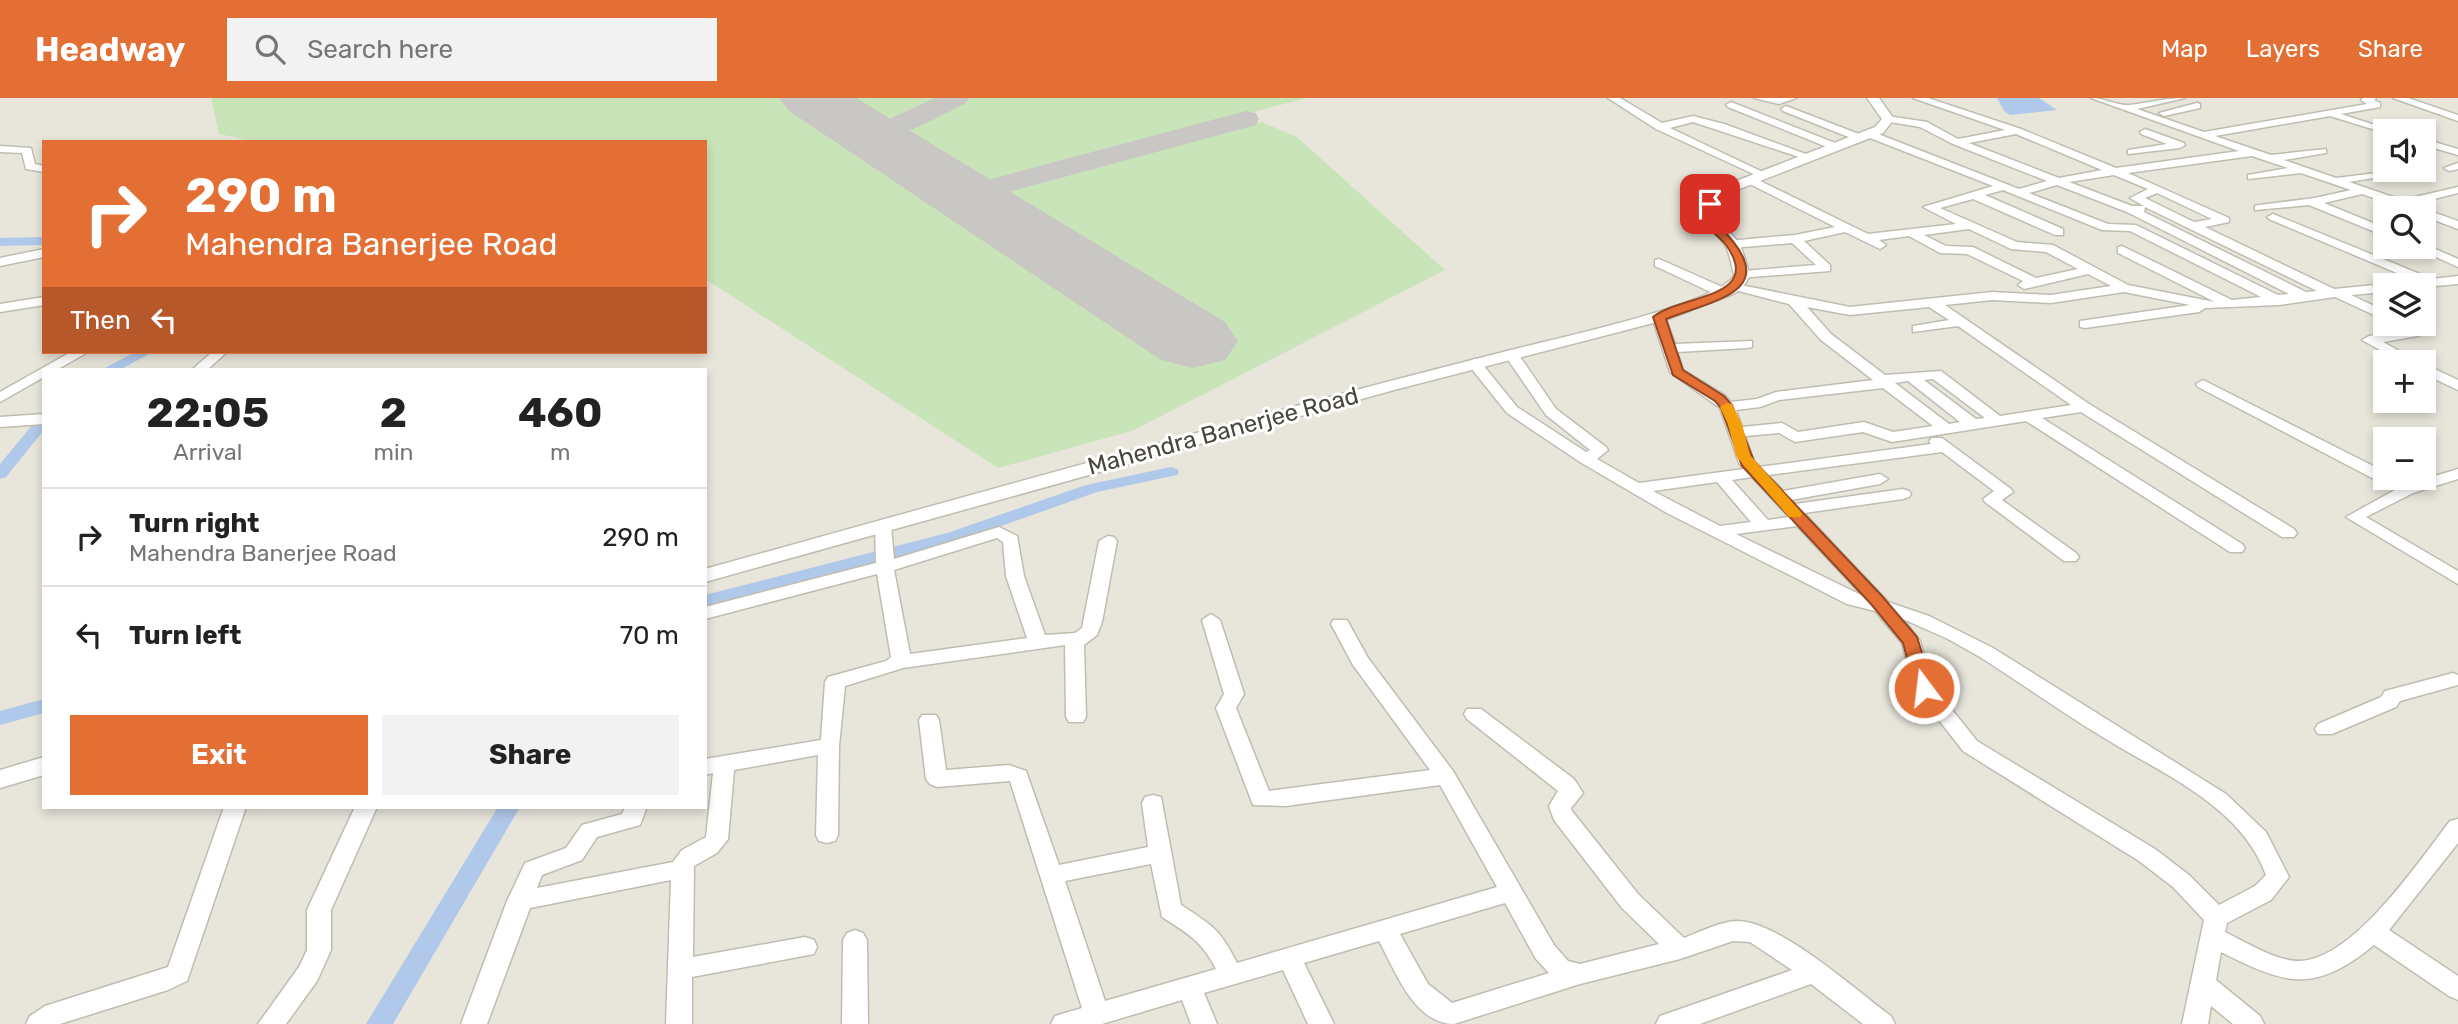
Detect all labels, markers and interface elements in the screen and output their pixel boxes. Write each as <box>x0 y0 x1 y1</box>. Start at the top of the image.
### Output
search box <box>227 18 717 81</box>
text: Headway <box>35 30 185 69</box>
icon: search <box>251 30 289 68</box>
text: Search here <box>307 34 453 65</box>
text: Map <box>2161 35 2208 63</box>
text: Layers <box>2246 35 2320 63</box>
text: Share <box>2358 35 2423 63</box>
map controls <box>2373 119 2436 490</box>
button: sound <box>2373 119 2436 182</box>
text: 290 m <box>185 166 337 224</box>
icon: right <box>70 168 161 259</box>
pin <box>1680 174 1740 234</box>
icon: arrive <box>1691 185 1729 223</box>
button: search <box>2373 196 2436 259</box>
text: Mahendra Banerjee Road <box>185 225 557 263</box>
button: layers <box>2373 273 2436 336</box>
icon: left <box>145 301 183 339</box>
text: Then <box>70 305 131 336</box>
button: + <box>2373 350 2436 413</box>
street label: Mahendra Banerjee Road <box>1084 381 1362 481</box>
text: 22:05 <box>146 388 269 438</box>
text: 2 <box>380 388 407 438</box>
text: 460 <box>518 388 603 438</box>
button: − <box>2373 427 2436 490</box>
text: Arrival <box>173 438 242 466</box>
text: min <box>374 438 413 466</box>
text: m <box>550 438 570 466</box>
text: Turn right <box>129 508 259 539</box>
icon: right <box>70 518 108 556</box>
text: 290 m <box>602 522 679 553</box>
text: Mahendra Banerjee Road <box>129 539 397 567</box>
icon: left <box>70 616 108 654</box>
text: Turn left <box>129 620 241 651</box>
text: 70 m <box>620 620 679 651</box>
position arrow <box>1887 651 1961 725</box>
button: Exit <box>70 715 368 795</box>
button: Share <box>382 715 679 795</box>

